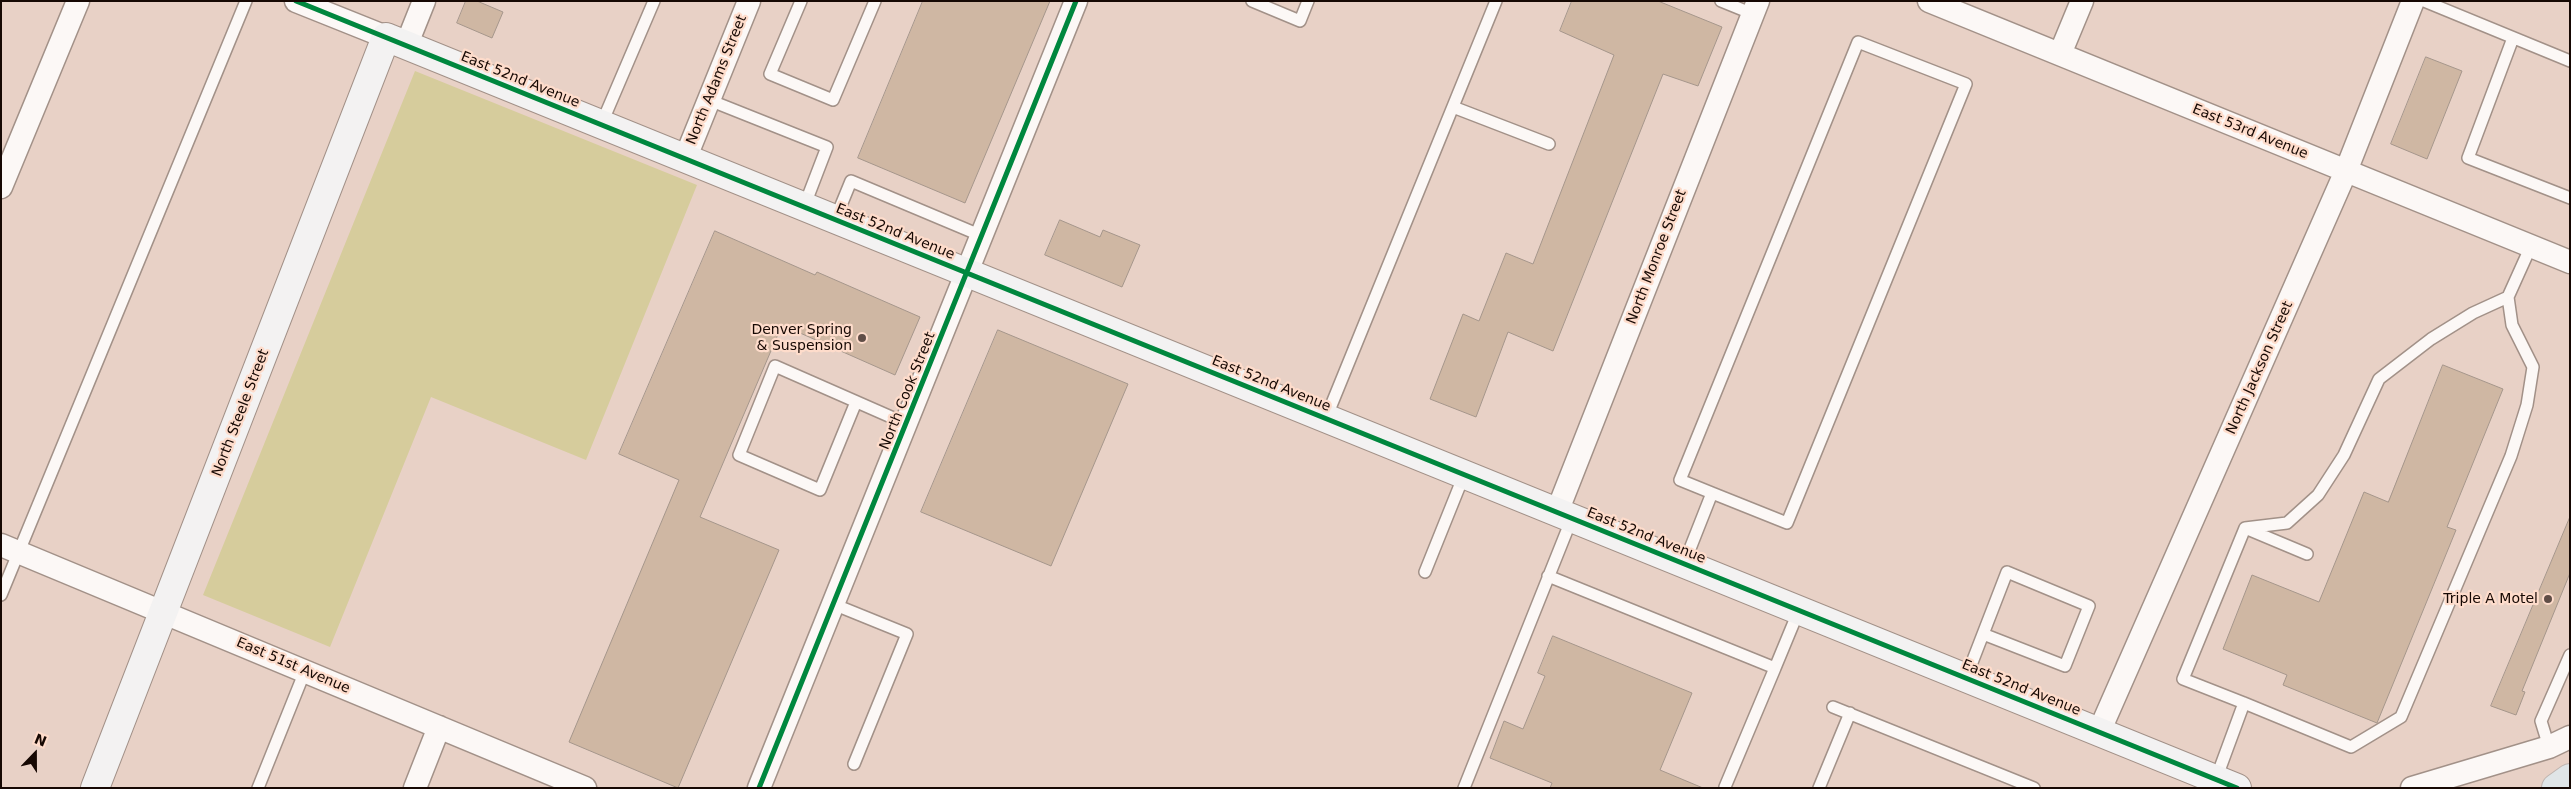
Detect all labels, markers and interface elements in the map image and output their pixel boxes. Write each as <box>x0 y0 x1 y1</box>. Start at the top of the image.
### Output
street label: North Adams Street <box>683 13 751 147</box>
street label: East 52nd Avenue <box>458 48 582 112</box>
street label: East 53rd Avenue <box>2190 101 2310 163</box>
street label: North Monroe Street <box>1624 187 1690 327</box>
street label: East 52nd Avenue <box>833 200 957 264</box>
street label: North Jackson Street <box>2223 299 2297 437</box>
place label: Denver Spring & Suspension <box>751 322 852 354</box>
street label: North Cook Street <box>877 330 939 452</box>
marker: Denver Spring & Suspension <box>856 332 868 344</box>
street label: North Steele Street <box>209 347 273 479</box>
street label: East 52nd Avenue <box>1209 352 1333 416</box>
street label: East 52nd Avenue <box>1584 504 1708 568</box>
place label: Triple A Motel <box>2443 591 2538 607</box>
marker: Triple A Motel <box>2542 593 2554 605</box>
street label: East 51st Avenue <box>234 634 352 698</box>
street label: East 52nd Avenue <box>1959 656 2083 720</box>
north arrow <box>10 729 60 779</box>
text: N <box>32 730 49 750</box>

